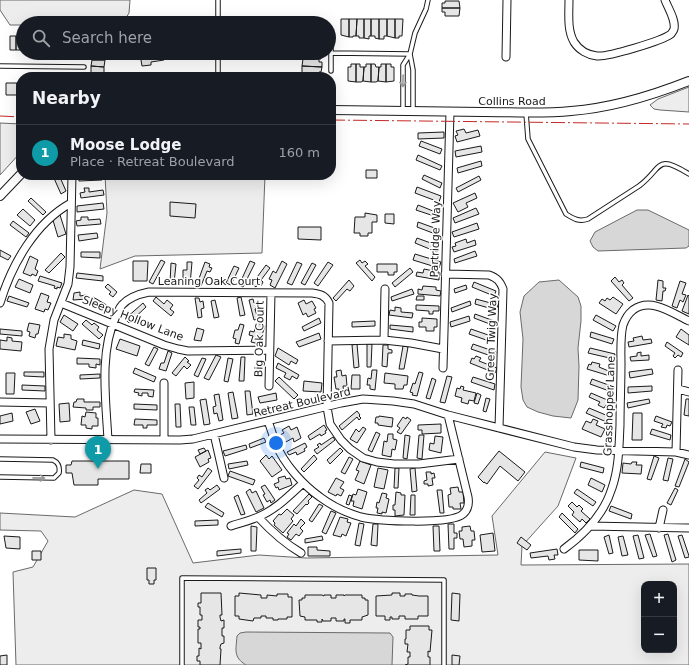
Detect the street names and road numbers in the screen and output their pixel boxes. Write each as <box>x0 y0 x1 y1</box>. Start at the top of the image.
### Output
street label: Collins Road <box>478 95 546 108</box>
street label: Partridge Way <box>428 200 443 278</box>
street label: Leaning Oak Court <box>158 275 261 288</box>
street label: Sleepy Hollow Lane <box>80 293 186 344</box>
street label: Green Twig Way <box>483 293 500 381</box>
street label: Big Oak Court <box>252 300 267 377</box>
street label: Grasshopper Lane <box>601 355 618 456</box>
street label: Retreat Boulevard <box>252 385 352 420</box>

